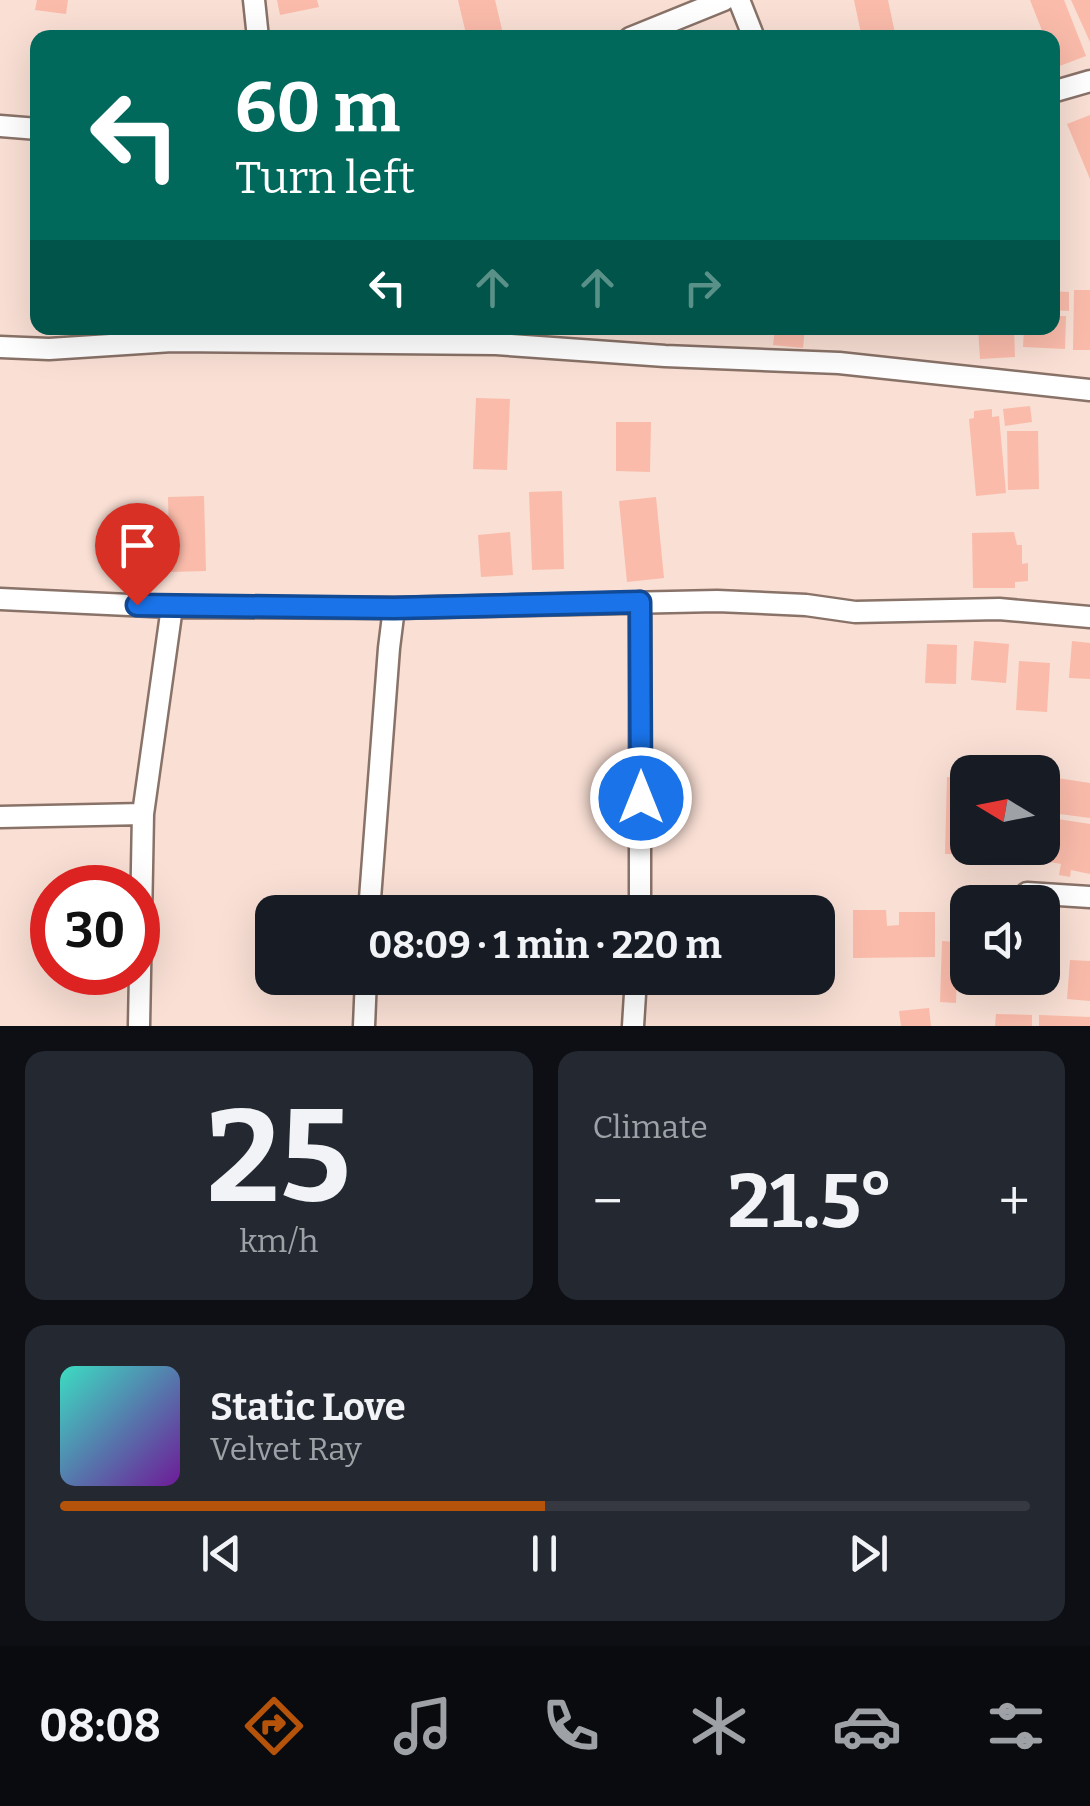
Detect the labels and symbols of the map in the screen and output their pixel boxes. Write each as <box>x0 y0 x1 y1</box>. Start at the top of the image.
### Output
pin <box>95 503 180 606</box>
position arrow <box>589 746 693 850</box>
north arrow <box>950 755 1060 865</box>
speed limit sign: 30 <box>30 865 160 995</box>

